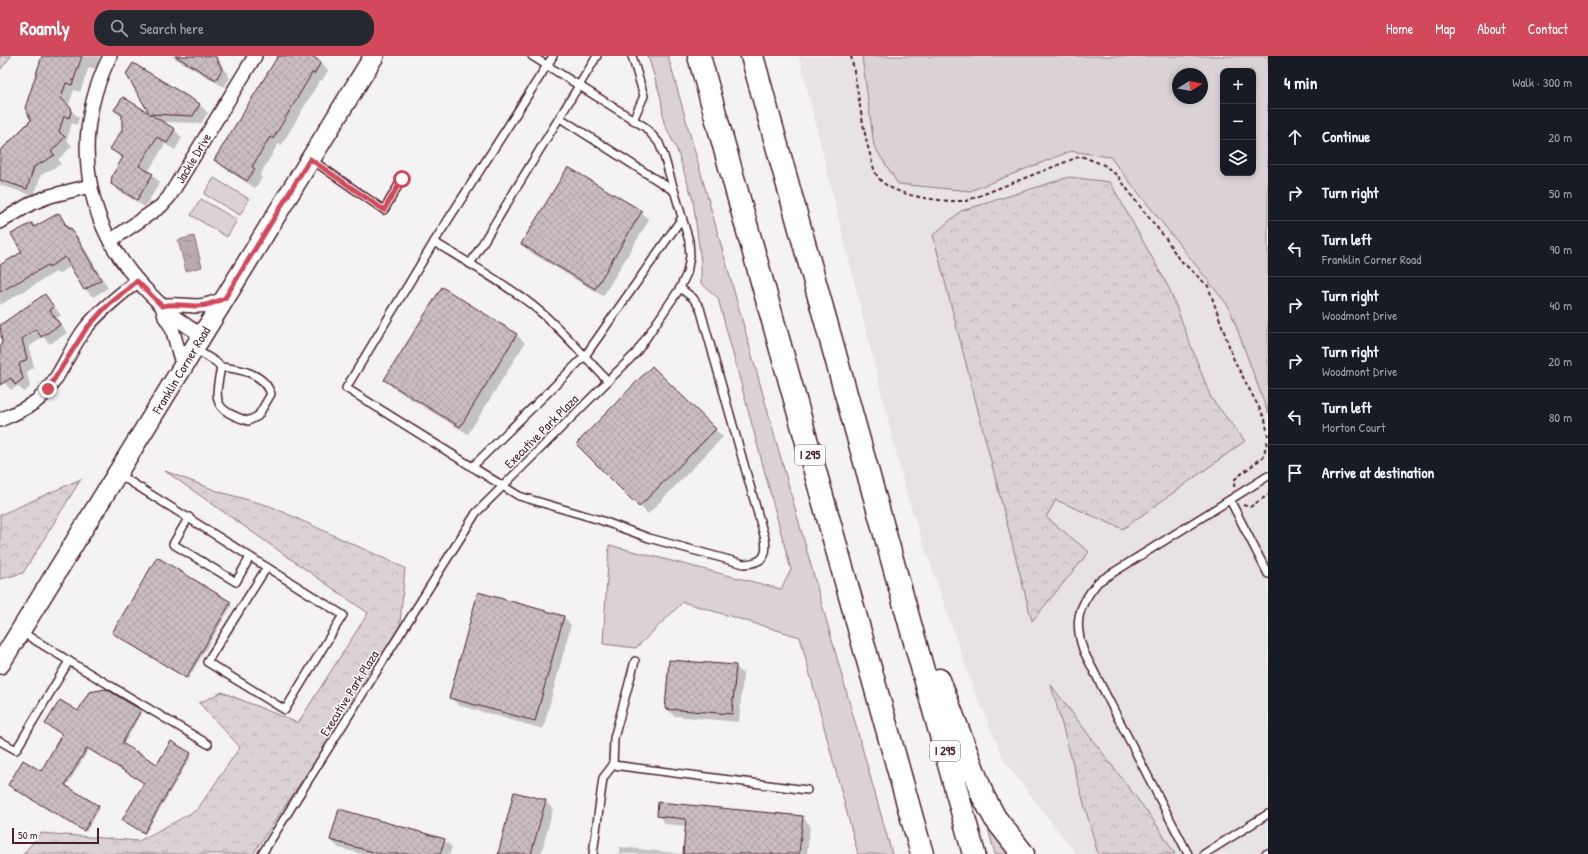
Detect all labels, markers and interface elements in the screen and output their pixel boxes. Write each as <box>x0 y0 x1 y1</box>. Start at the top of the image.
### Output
search box <box>94 10 374 46</box>
text: Roamly <box>20 15 70 41</box>
icon: search <box>108 17 130 39</box>
text: Search here <box>140 18 204 39</box>
text: Home <box>1386 19 1413 38</box>
text: Map <box>1435 19 1455 38</box>
text: About <box>1477 19 1506 38</box>
text: Contact <box>1528 19 1568 38</box>
north arrow <box>1172 68 1208 104</box>
map controls <box>1220 68 1256 176</box>
button: + <box>1220 68 1256 104</box>
text: 4 min <box>1284 71 1317 94</box>
text: Walk · 300 m <box>1512 73 1572 91</box>
button: − <box>1220 104 1256 140</box>
icon: ahead <box>1284 126 1306 148</box>
text: Continue <box>1322 126 1370 147</box>
text: 20 m <box>1548 128 1572 146</box>
street label: Jackie Drive <box>171 129 215 187</box>
button: layers <box>1220 140 1256 176</box>
route start <box>393 170 411 188</box>
icon: right <box>1284 182 1306 204</box>
text: Turn right <box>1322 182 1378 203</box>
text: 50 m <box>1549 184 1572 202</box>
text: Turn left <box>1322 229 1372 250</box>
icon: left <box>1284 238 1306 260</box>
text: 90 m <box>1550 240 1572 258</box>
text: Franklin Corner Road <box>1322 250 1421 268</box>
text: Turn right <box>1322 285 1378 306</box>
icon: right <box>1284 294 1306 316</box>
text: 40 m <box>1549 296 1572 314</box>
text: Woodmont Drive <box>1322 306 1397 324</box>
street label: Franklin Corner Road <box>147 323 214 418</box>
text: Turn right <box>1322 341 1378 362</box>
icon: right <box>1284 350 1306 372</box>
text: 20 m <box>1548 352 1572 370</box>
text: Woodmont Drive <box>1322 362 1397 380</box>
route end <box>39 380 57 398</box>
street label: Executive Park Plaza <box>500 390 582 472</box>
text: Turn left <box>1322 397 1372 418</box>
icon: left <box>1284 406 1306 428</box>
text: 80 m <box>1549 408 1572 426</box>
text: Morton Court <box>1322 418 1386 436</box>
road number: I 295 <box>795 445 825 465</box>
icon: arrive <box>1284 462 1306 484</box>
text: Arrive at destination <box>1322 462 1434 483</box>
street label: Executive Park Plaza <box>315 647 383 739</box>
road number: I 295 <box>930 741 960 761</box>
scale bar <box>12 826 99 845</box>
text: 50 m <box>18 828 38 842</box>

